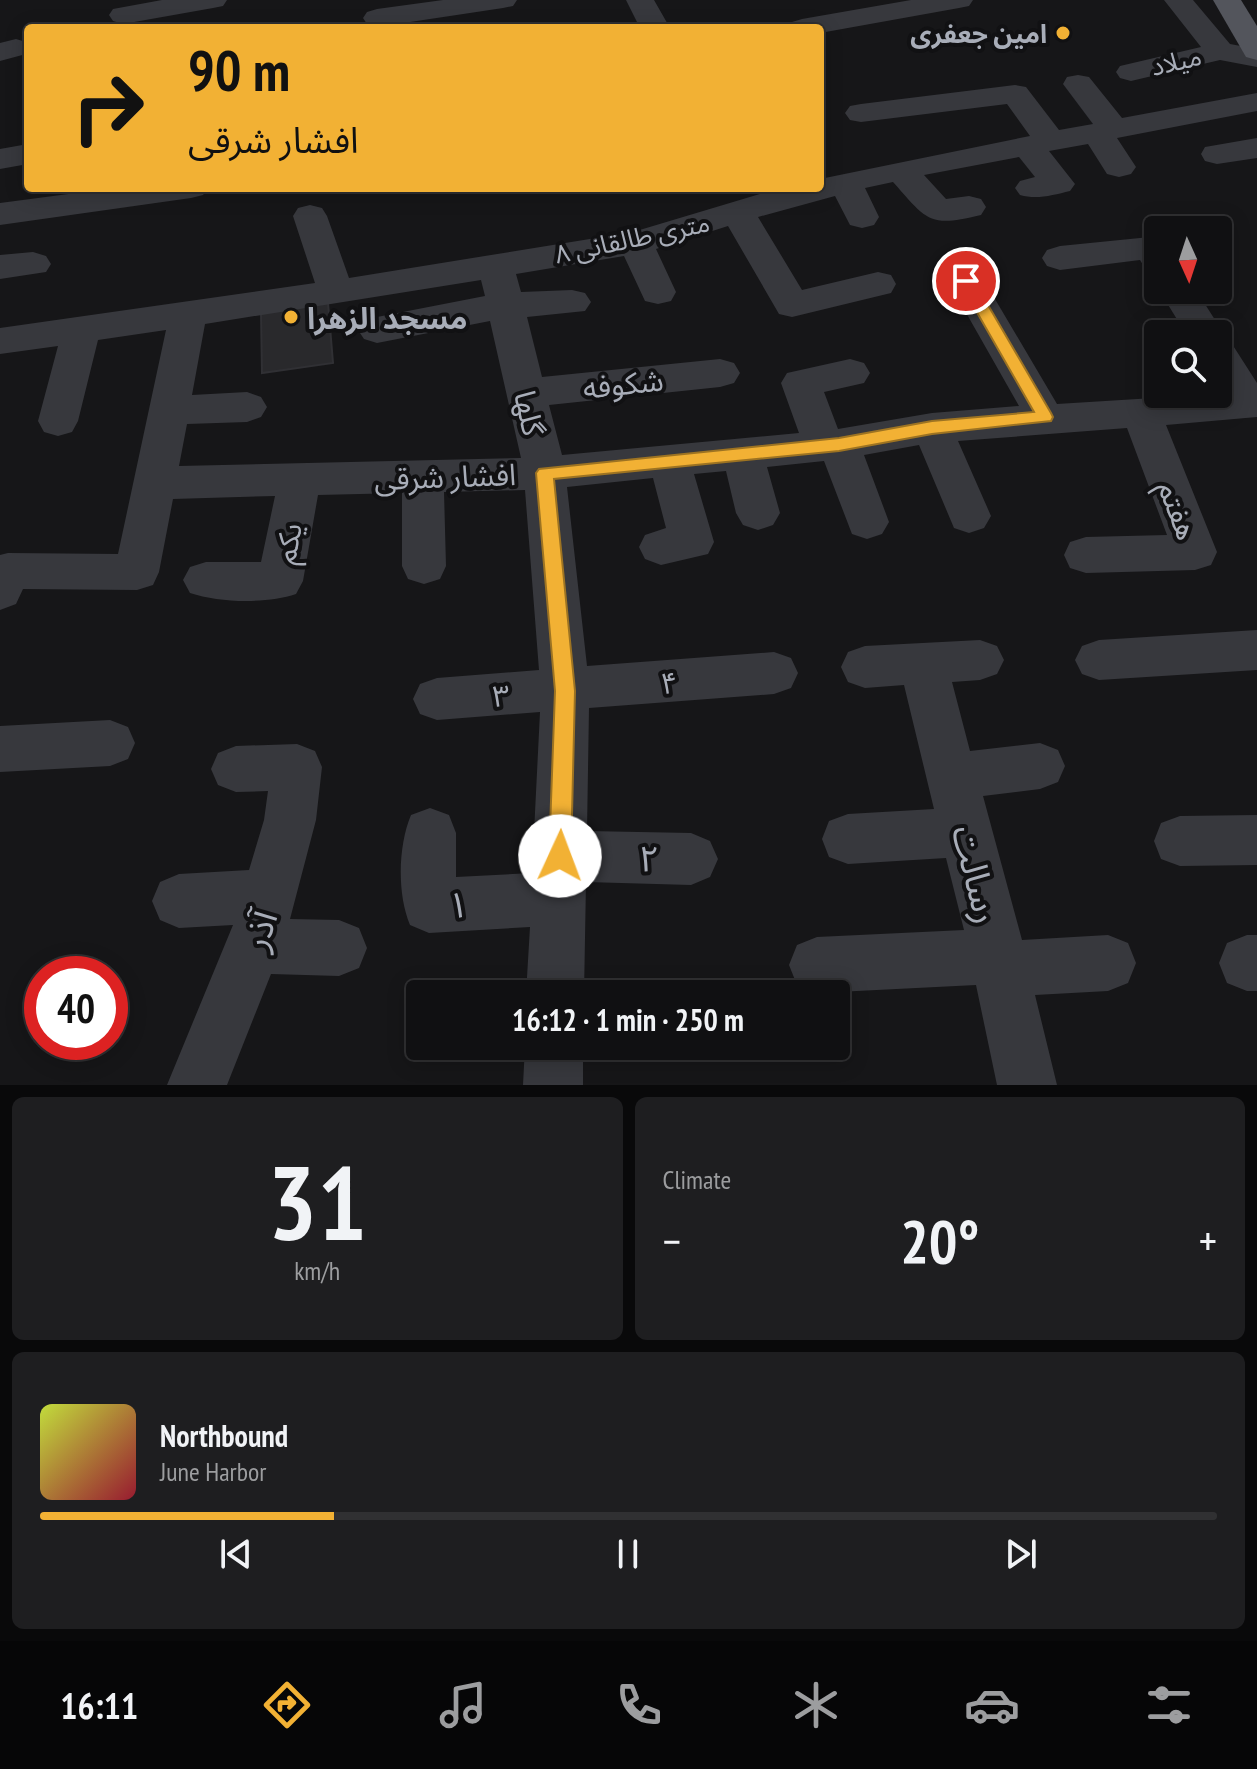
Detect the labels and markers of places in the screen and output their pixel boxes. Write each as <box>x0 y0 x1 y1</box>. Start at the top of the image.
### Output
place label: امین جعفری <box>910 17 1047 50</box>
marker: امین جعفری <box>1054 24 1072 42</box>
pin <box>932 247 1000 315</box>
place label: مسجد الزهرا <box>307 298 468 337</box>
marker: مسجد الزهرا <box>282 308 300 326</box>

